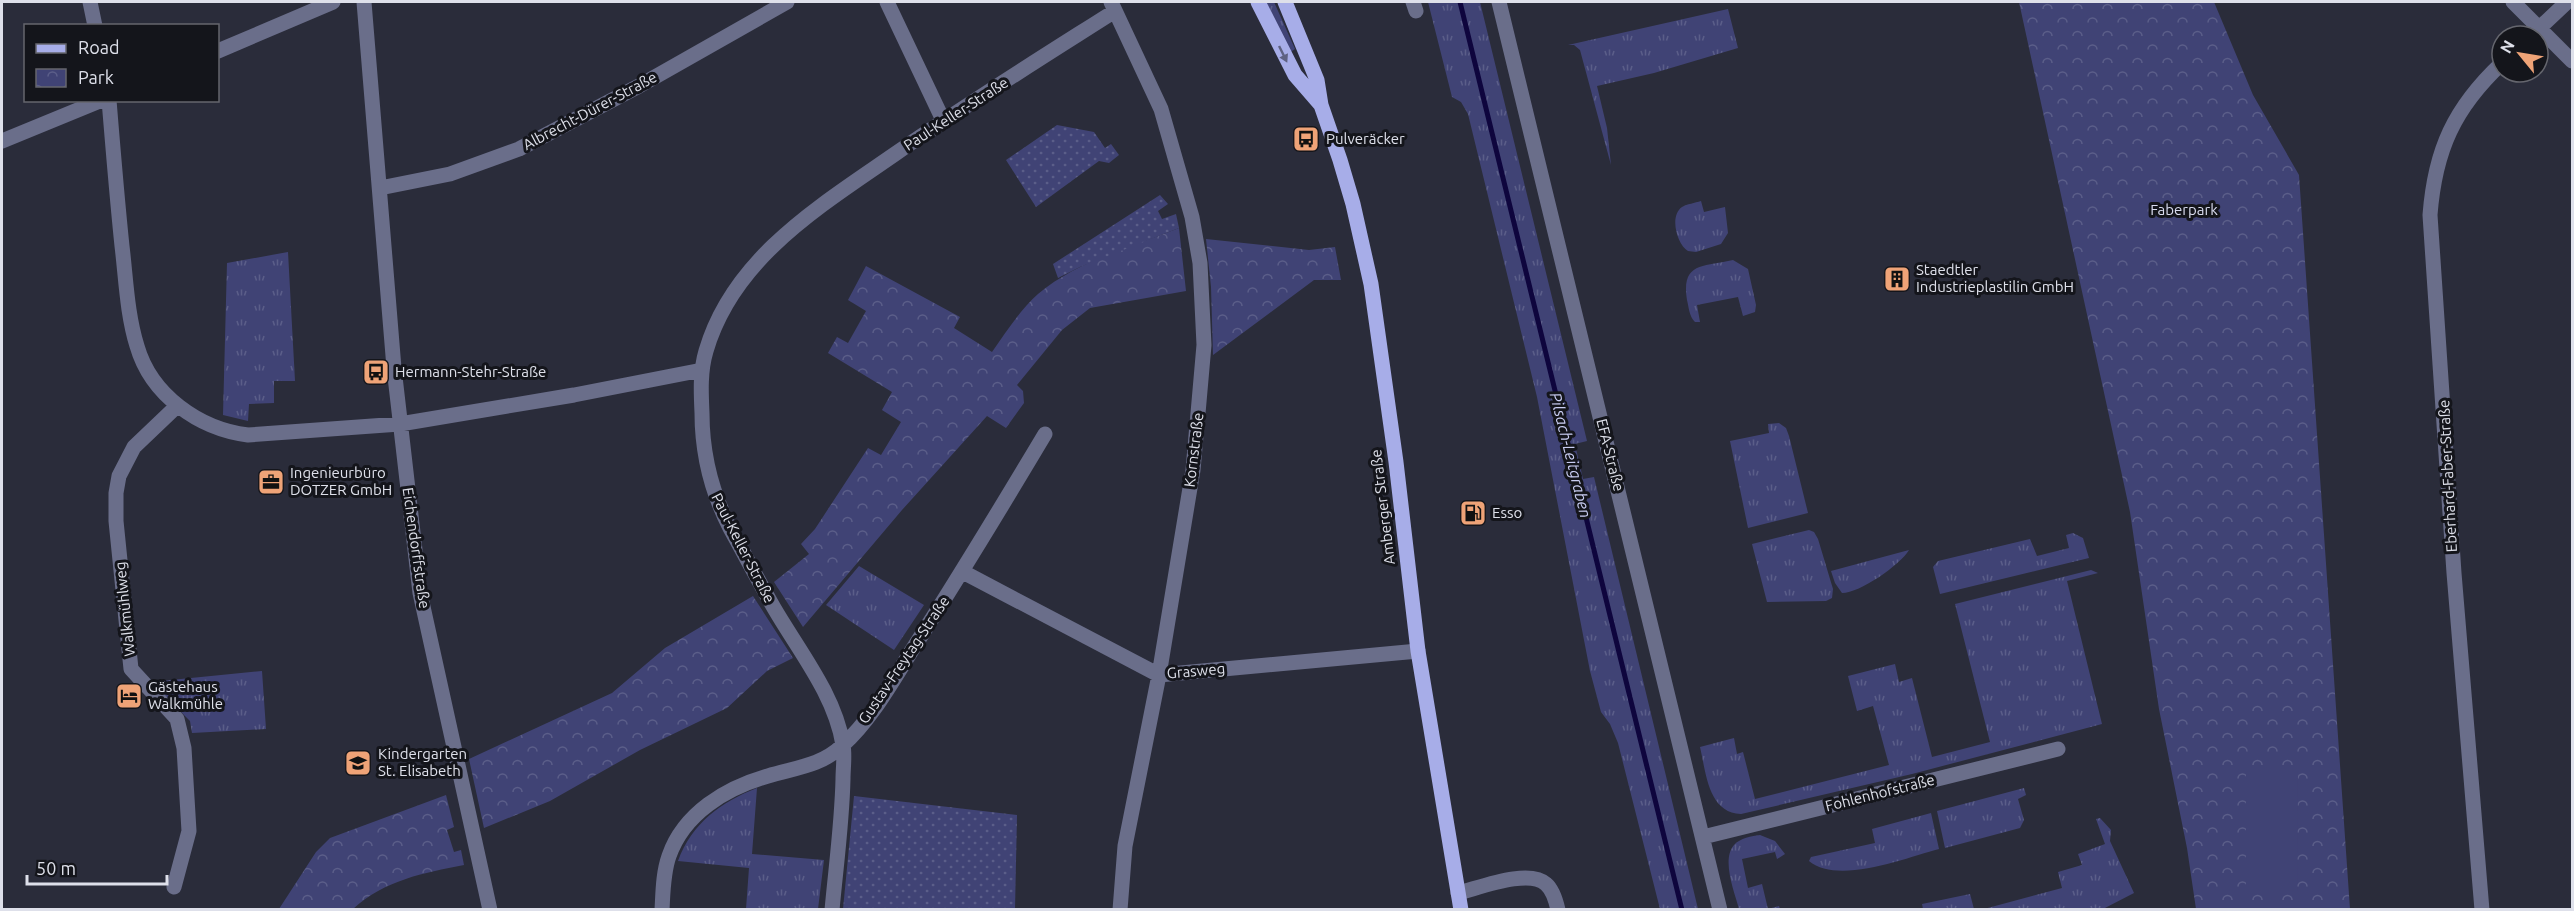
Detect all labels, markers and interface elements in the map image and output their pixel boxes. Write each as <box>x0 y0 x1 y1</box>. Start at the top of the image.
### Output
legend <box>24 24 219 102</box>
north arrow <box>2490 24 2550 84</box>
text: Road <box>78 37 120 57</box>
text: N <box>2496 37 2518 56</box>
one-way arrow <box>1279 46 1288 63</box>
text: Park <box>78 67 114 87</box>
street label: Albrecht-Dürer-Straße <box>520 68 660 153</box>
street label: Paul-Keller-Straße <box>900 74 1011 154</box>
bus stop icon: Pulveräcker <box>1291 124 1321 154</box>
place label: Pulveräcker <box>1326 130 1405 147</box>
park label: Faberpark <box>2150 201 2218 218</box>
place label: Staedtler Industrieplastilin GmbH <box>1916 261 2074 295</box>
building icon: Staedtler Industrieplastilin GmbH <box>1882 264 1912 294</box>
bus stop icon: Hermann-Stehr-Straße <box>361 357 391 387</box>
place label: Hermann-Stehr-Straße <box>395 363 546 380</box>
water label: Pilsach-Leitgraben <box>1547 390 1595 520</box>
street label: Eberhard-Faber-Straße <box>2435 399 2460 553</box>
street label: Kornstraße <box>1180 412 1207 488</box>
street label: EFA-Straße <box>1593 417 1628 493</box>
street label: Amberger Straße <box>1367 449 1398 566</box>
place label: Ingenieurbüro DOTZER GmbH <box>290 464 392 498</box>
office icon: Ingenieurbüro DOTZER GmbH <box>256 467 286 497</box>
street label: Eichendorffstraße <box>400 486 433 610</box>
street label: Paul-Keller-Straße <box>708 490 778 606</box>
fuel station icon: Esso <box>1458 498 1488 528</box>
place label: Esso <box>1492 504 1522 521</box>
street label: Walkmühlweg <box>111 561 138 657</box>
street label: Gustav-Freytag-Straße <box>855 593 953 727</box>
street label: Grasweg <box>1166 659 1226 682</box>
place label: Gästehaus Walkmühle <box>148 678 223 712</box>
hotel icon: Gästehaus Walkmühle <box>114 681 144 711</box>
place label: Kindergarten St. Elisabeth <box>378 745 467 779</box>
school or university icon: Kindergarten St. Elisabeth <box>343 748 373 778</box>
street label: Fohlenhofstraße <box>1823 771 1936 814</box>
scale bar <box>27 848 166 886</box>
text: 50 m <box>36 858 76 878</box>

